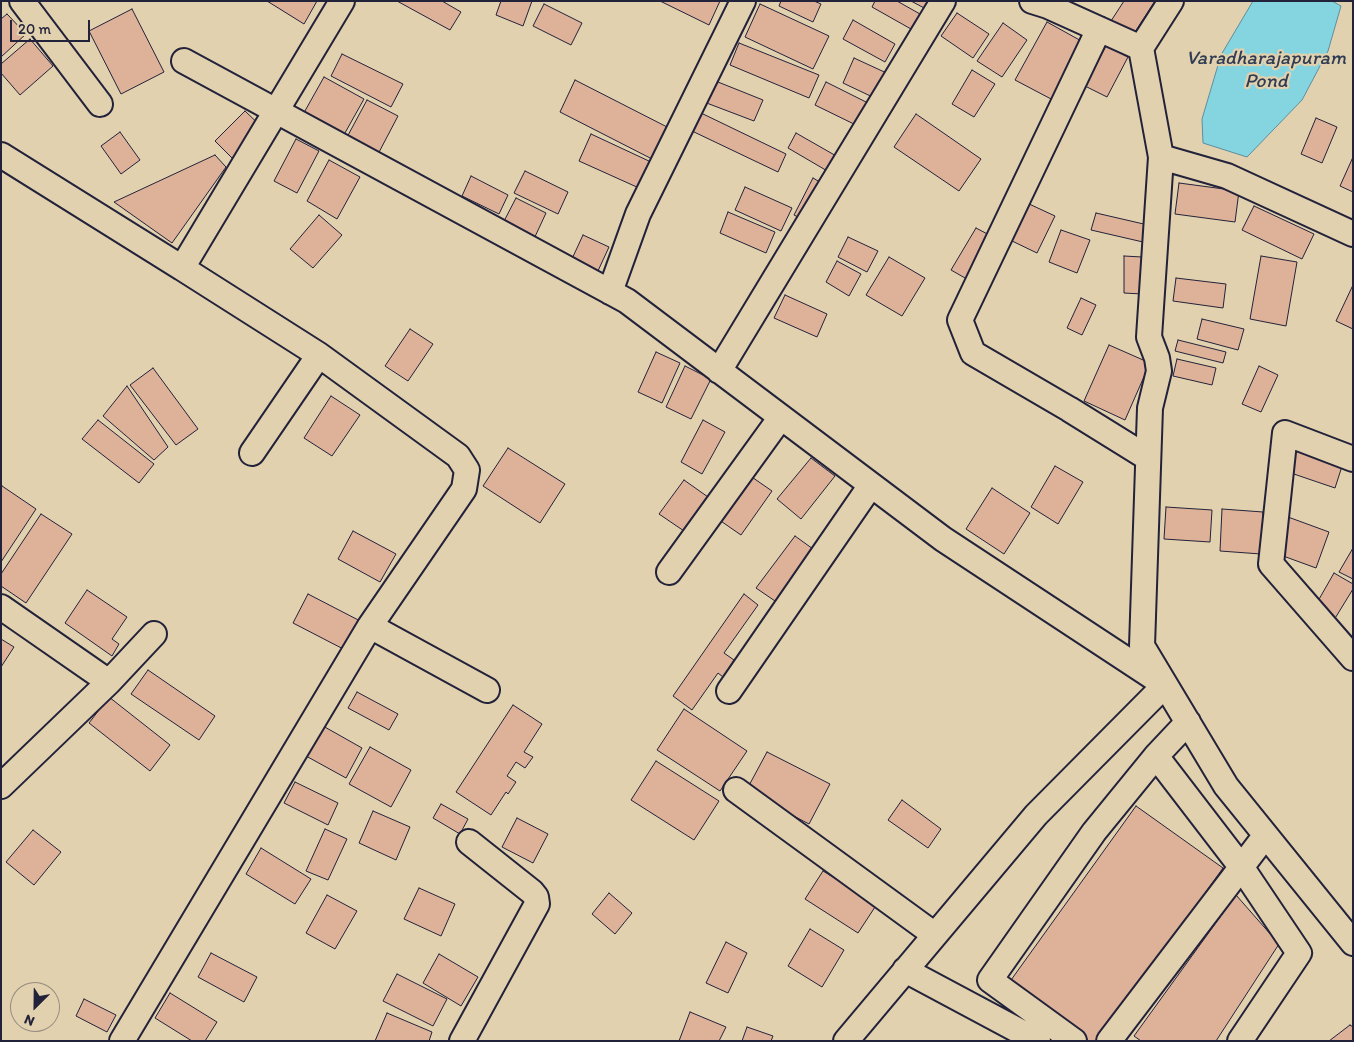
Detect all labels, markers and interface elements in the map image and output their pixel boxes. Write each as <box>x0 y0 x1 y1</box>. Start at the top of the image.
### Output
scale bar <box>12 10 92 42</box>
text: 20 m <box>18 20 51 38</box>
water label: Varadharajapuram Pond <box>1186 47 1346 94</box>
north arrow <box>10 982 60 1032</box>
text: N <box>22 1011 37 1030</box>

